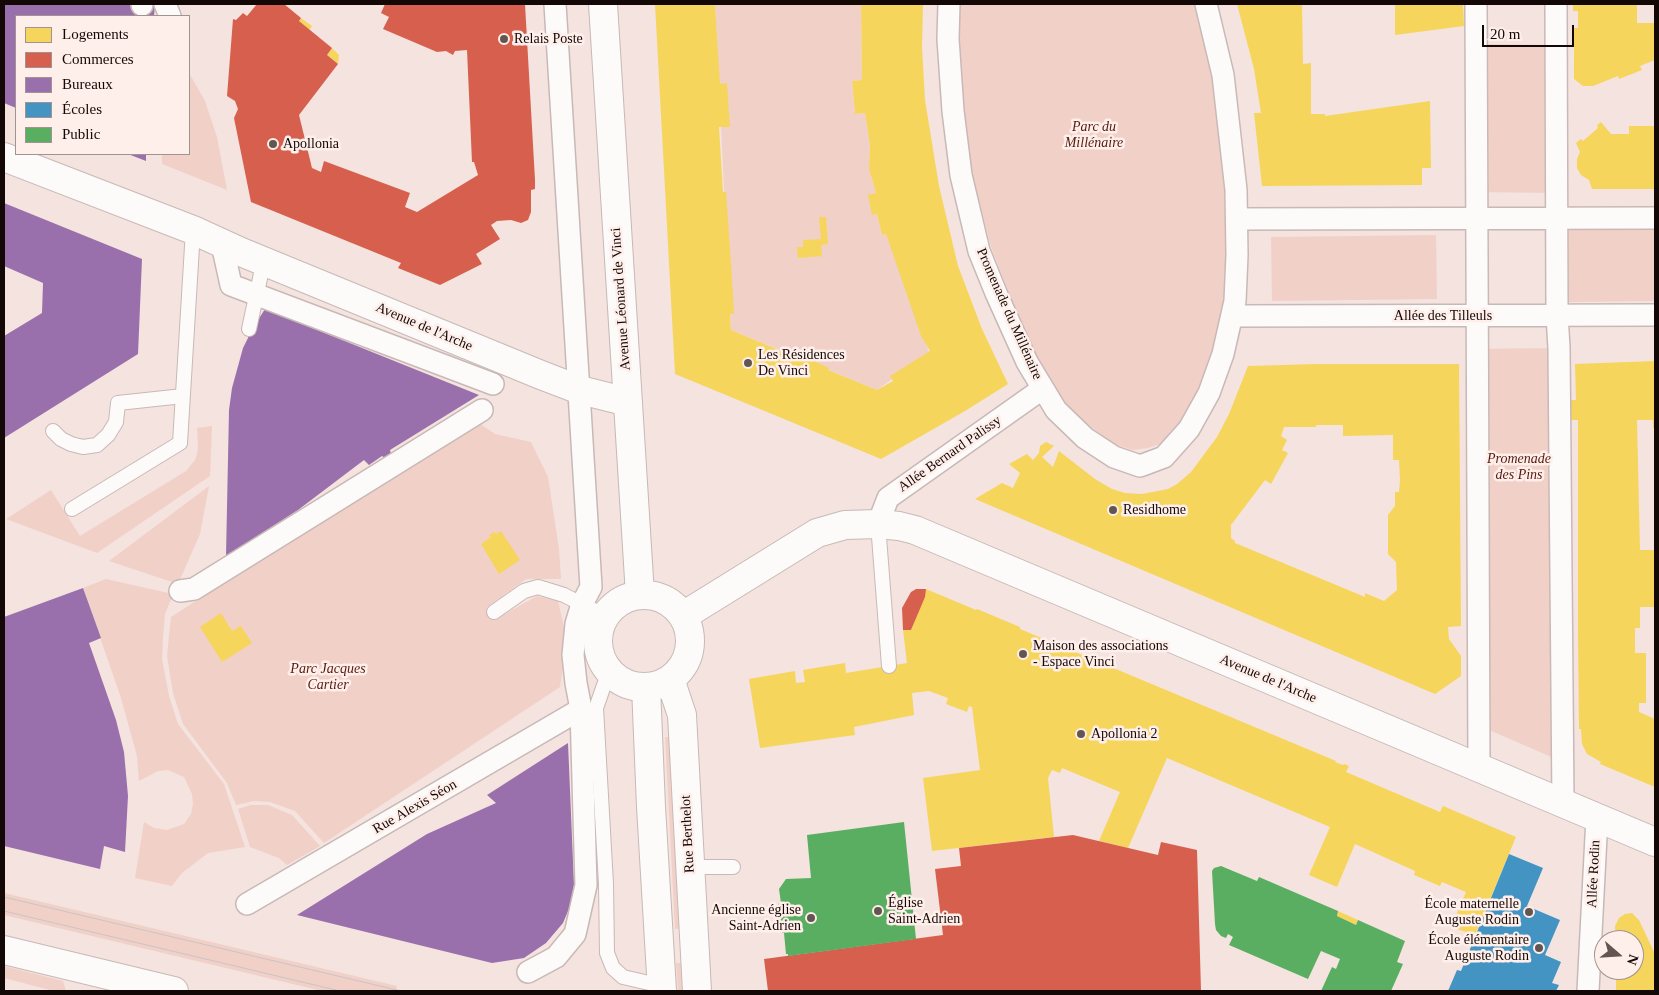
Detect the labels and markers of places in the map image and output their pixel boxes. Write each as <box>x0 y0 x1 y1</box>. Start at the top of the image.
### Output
place label: Relais Poste <box>514 31 583 47</box>
marker: Relais Poste <box>498 33 510 45</box>
place label: Apollonia <box>283 136 339 152</box>
marker: Apollonia <box>267 138 279 150</box>
place label: Les Résidences De Vinci <box>758 347 845 380</box>
marker: Les Résidences De Vinci <box>742 357 754 369</box>
place label: Residhome <box>1123 502 1186 518</box>
marker: Residhome <box>1107 504 1119 516</box>
place label: Maison des associations - Espace Vinci <box>1033 638 1168 670</box>
marker: Maison des associations - Espace Vinci <box>1017 648 1029 660</box>
place label: Apollonia 2 <box>1091 726 1157 742</box>
marker: Apollonia 2 <box>1075 728 1087 740</box>
place label: Église Saint-Adrien <box>888 895 960 928</box>
place label: École maternelle Auguste Rodin <box>1425 896 1519 929</box>
place label: Ancienne église Saint-Adrien <box>711 902 801 934</box>
marker: Église Saint-Adrien <box>872 905 884 917</box>
marker: École maternelle Auguste Rodin <box>1523 906 1535 918</box>
marker: Ancienne église Saint-Adrien <box>805 912 817 924</box>
place label: École élémentaire Auguste Rodin <box>1428 932 1529 964</box>
marker: École élémentaire Auguste Rodin <box>1533 942 1545 954</box>

